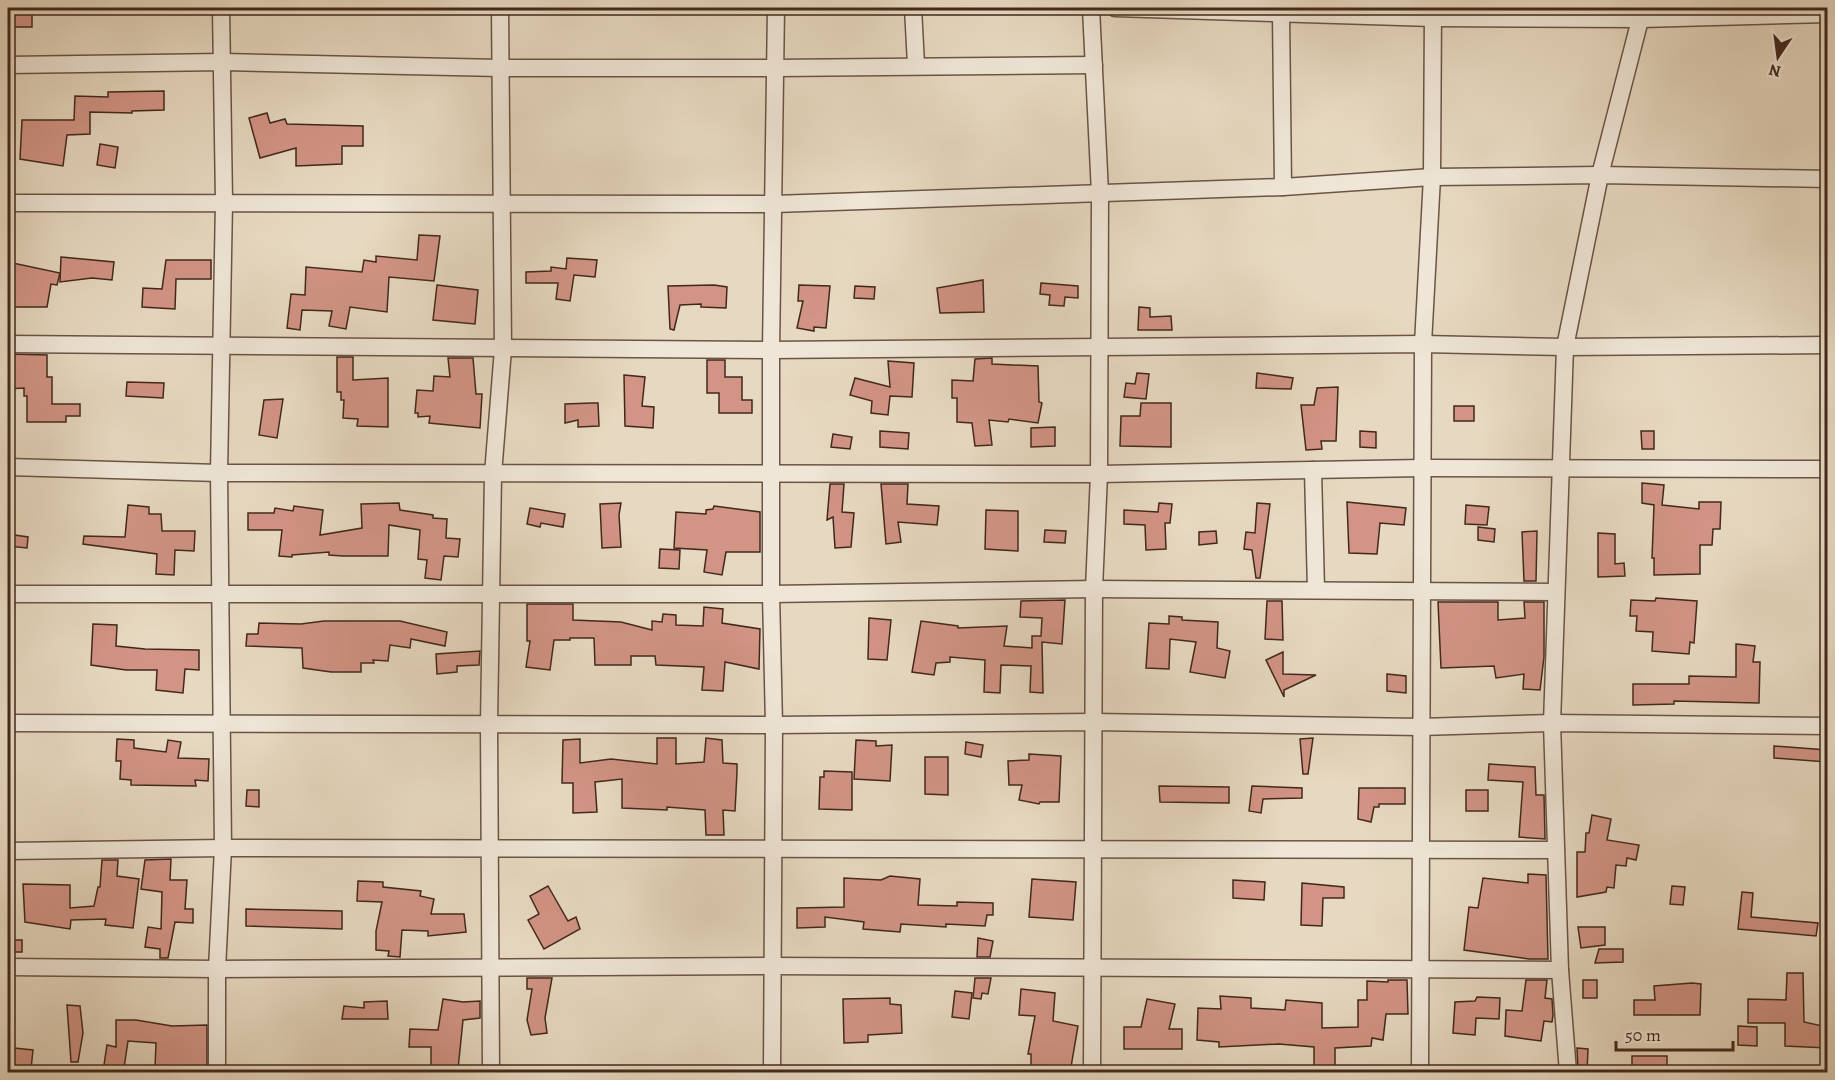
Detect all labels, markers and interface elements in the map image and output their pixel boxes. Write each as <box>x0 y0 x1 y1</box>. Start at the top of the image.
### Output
north arrow <box>1748 27 1808 87</box>
text: N <box>1766 59 1783 83</box>
scale bar <box>1616 1014 1733 1052</box>
text: 50 m <box>1625 1023 1661 1047</box>

